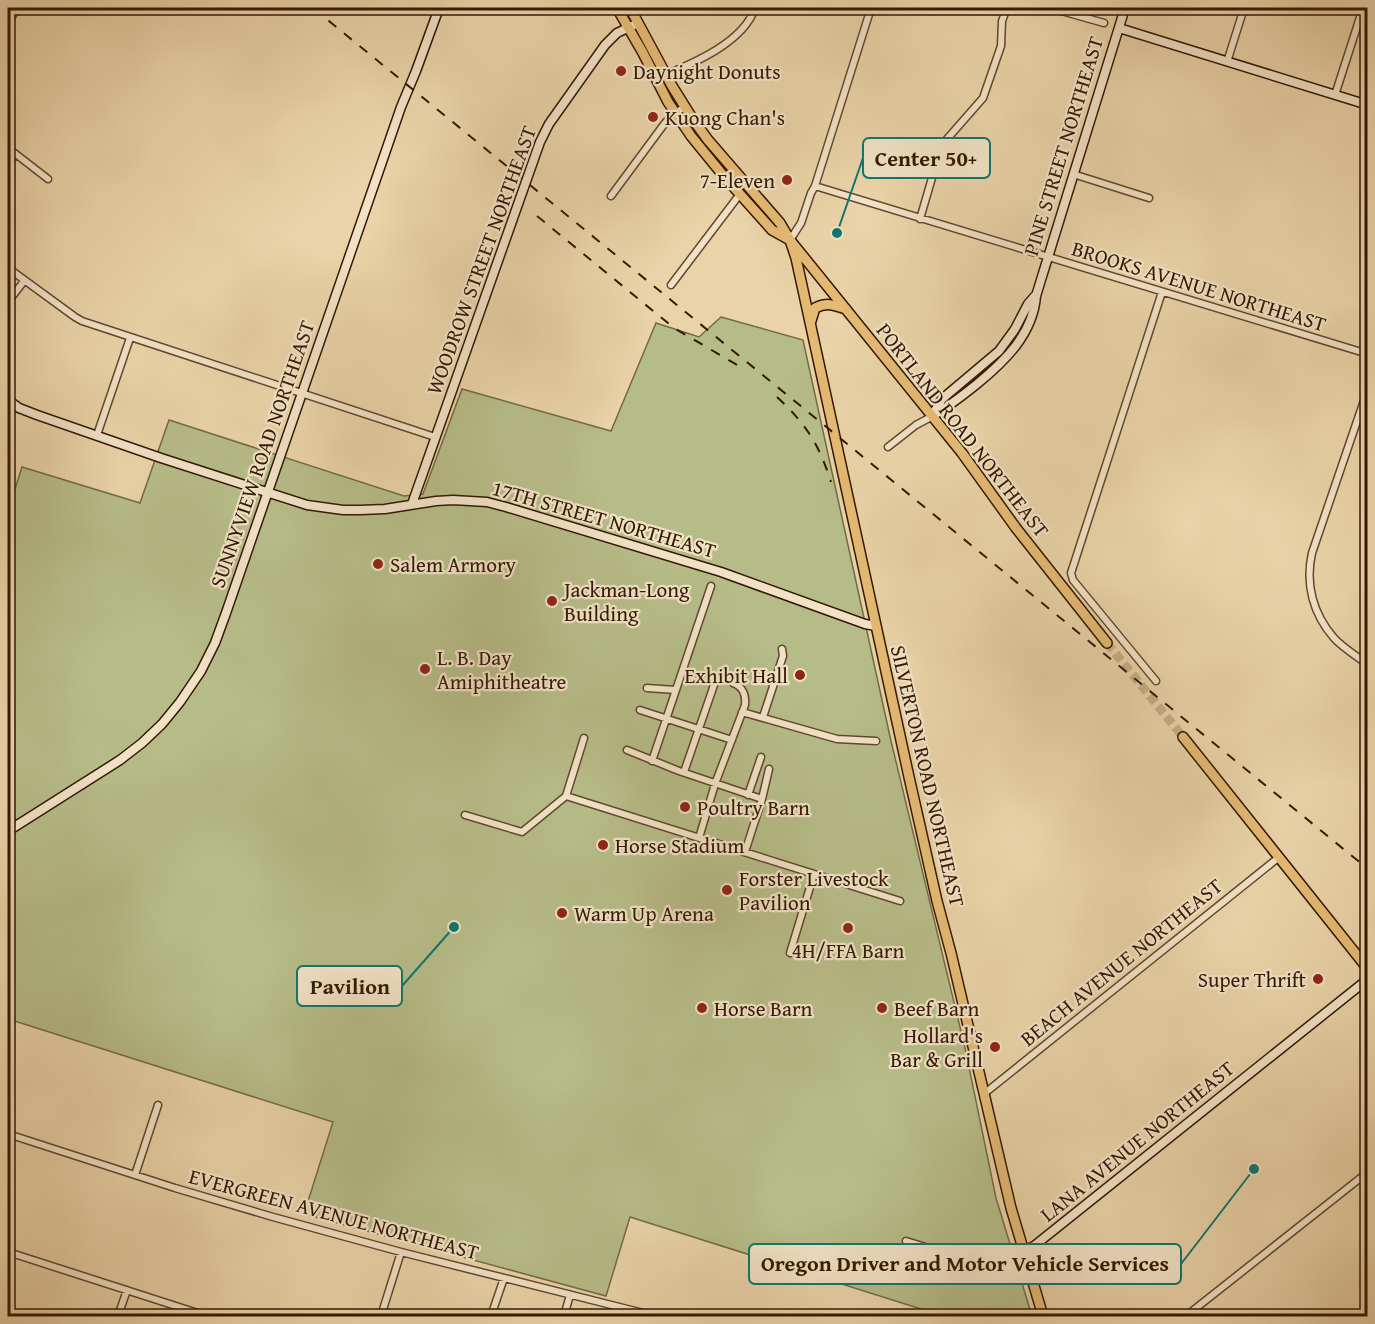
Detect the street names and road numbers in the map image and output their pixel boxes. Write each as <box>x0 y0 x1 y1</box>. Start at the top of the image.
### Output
street label: PINE STREET NORTHEAST <box>1015 32 1111 259</box>
street label: WOODROW STREET NORTHEAST <box>418 121 544 399</box>
street label: BROOKS AVENUE NORTHEAST <box>1068 233 1330 340</box>
street label: SUNNYVIEW ROAD NORTHEAST <box>202 316 322 592</box>
street label: PORTLAND ROAD NORTHEAST <box>869 316 1057 544</box>
street label: 17TH STREET NORTHEAST <box>488 472 720 566</box>
street label: SILVERTON ROAD NORTHEAST <box>883 642 973 910</box>
street label: BEACH AVENUE NORTHEAST <box>1013 870 1229 1053</box>
street label: LANA AVENUE NORTHEAST <box>1033 1053 1241 1229</box>
street label: EVERGREEN AVENUE NORTHEAST <box>186 1160 482 1268</box>

